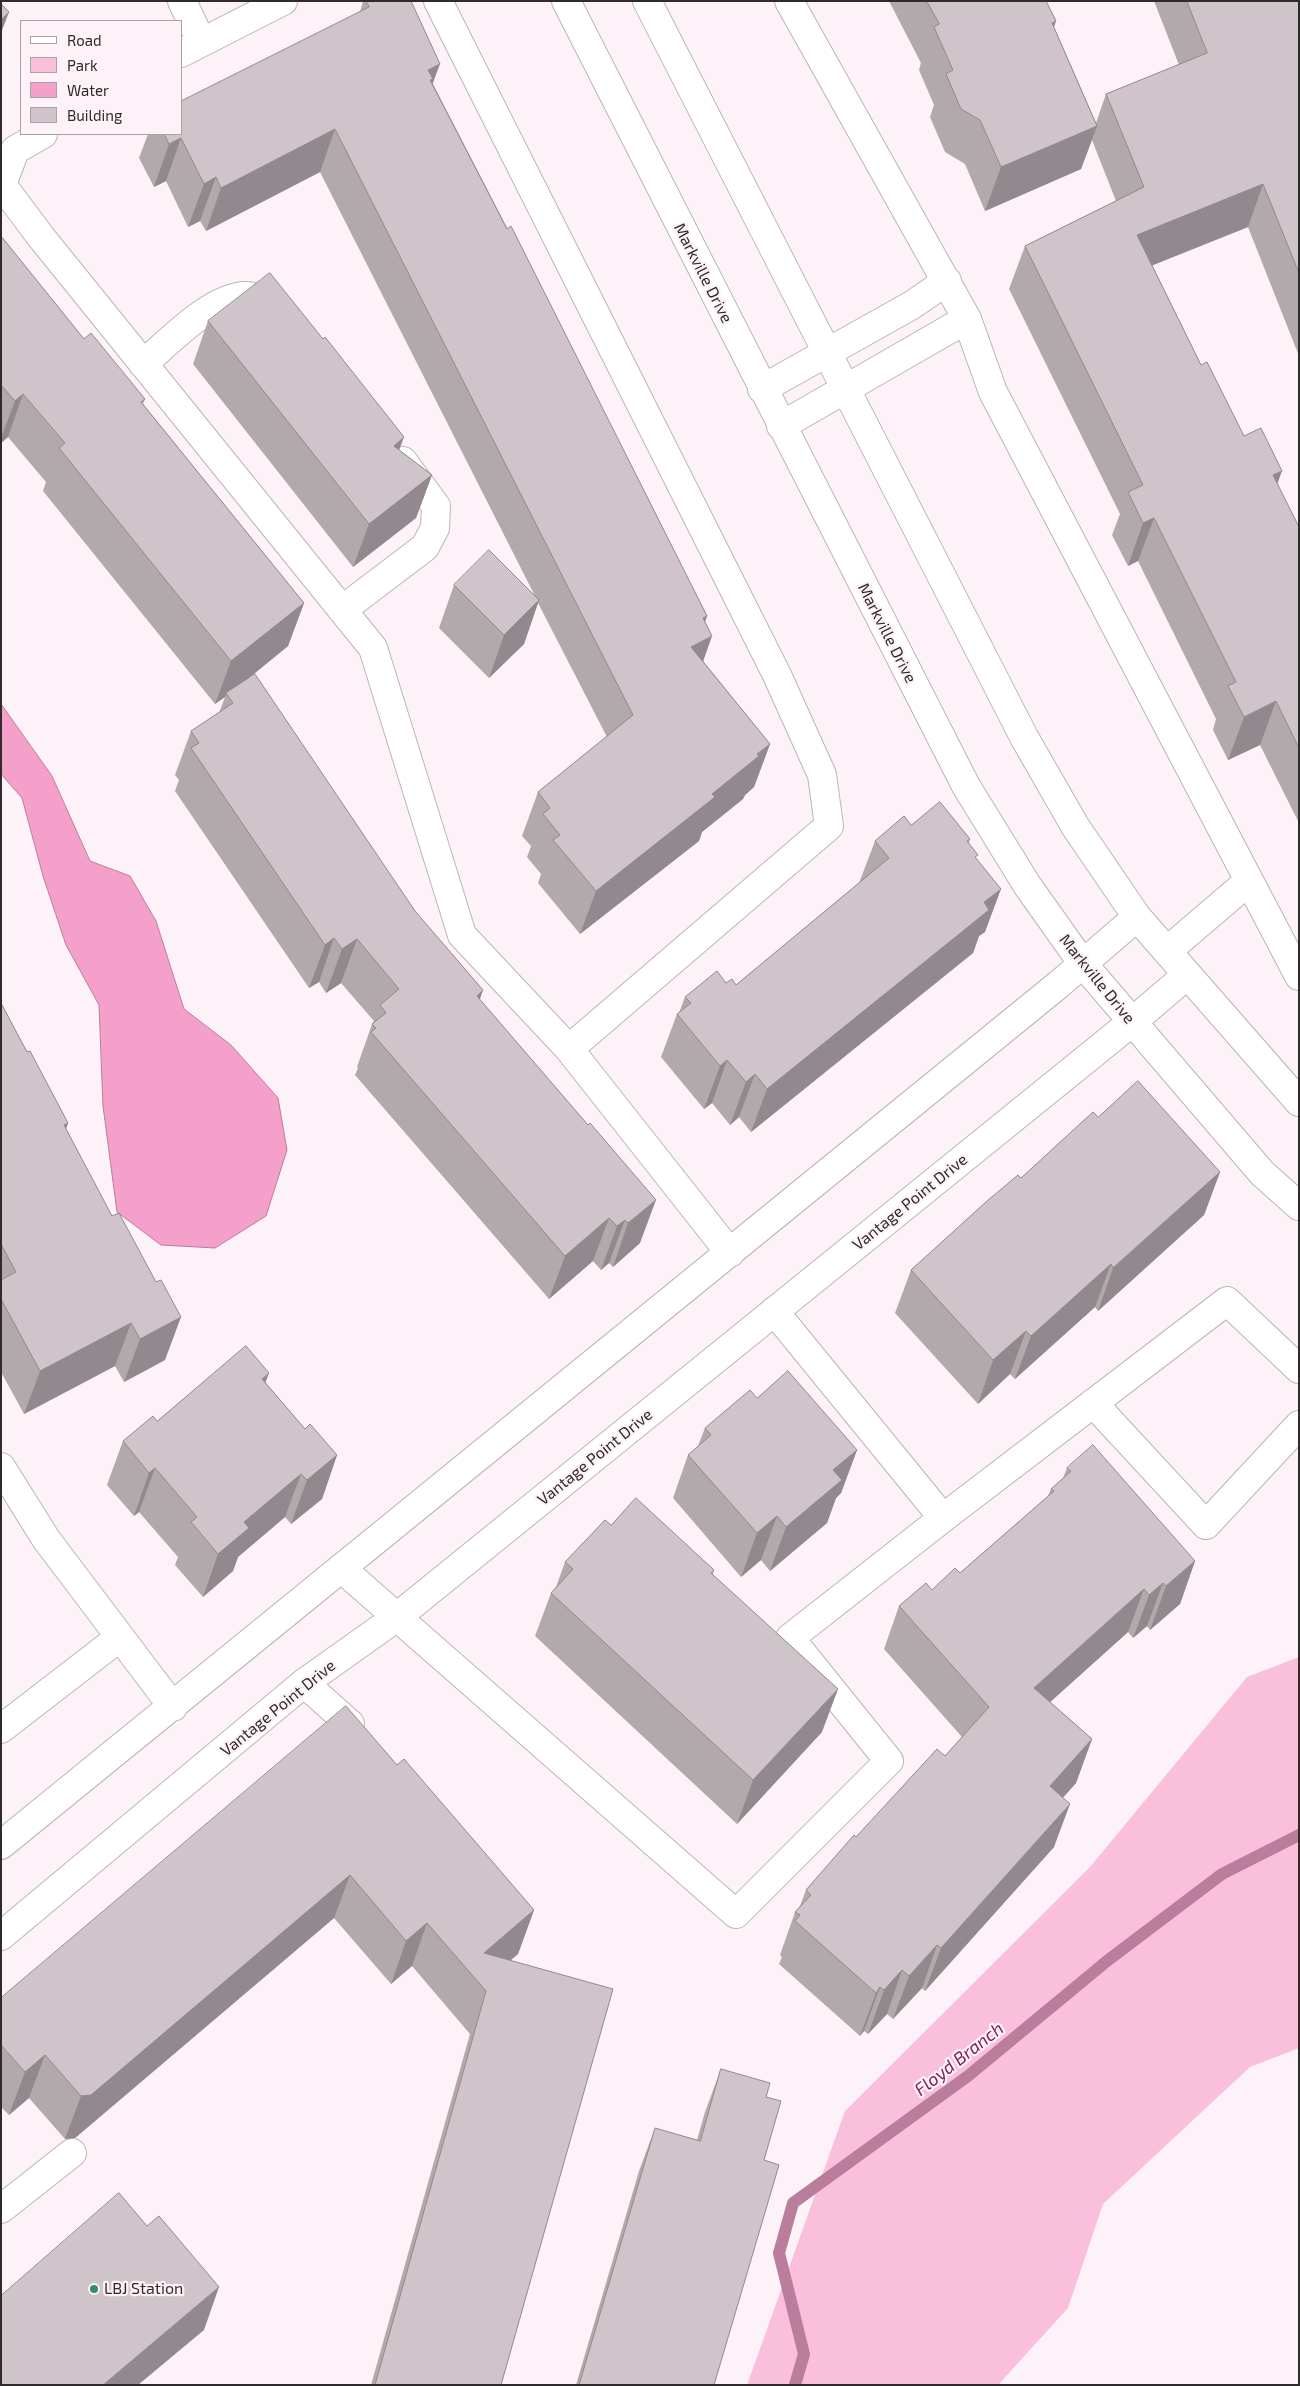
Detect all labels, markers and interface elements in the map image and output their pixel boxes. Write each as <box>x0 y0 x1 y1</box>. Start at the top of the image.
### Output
legend <box>20 20 182 135</box>
text: Road <box>67 31 102 49</box>
text: Park <box>67 56 98 74</box>
text: Water <box>67 81 109 99</box>
text: Building <box>67 106 122 124</box>
street label: Markville Drive <box>670 220 736 326</box>
street label: Markville Drive <box>854 580 920 686</box>
street label: Markville Drive <box>1055 930 1139 1028</box>
street label: Vantage Point Drive <box>849 1150 971 1254</box>
street label: Vantage Point Drive <box>534 1405 656 1509</box>
street label: Vantage Point Drive <box>217 1656 339 1760</box>
water label: Floyd Branch <box>910 2018 1008 2100</box>
place label: LBJ Station <box>104 2279 183 2299</box>
marker: LBJ Station <box>88 2283 100 2295</box>

